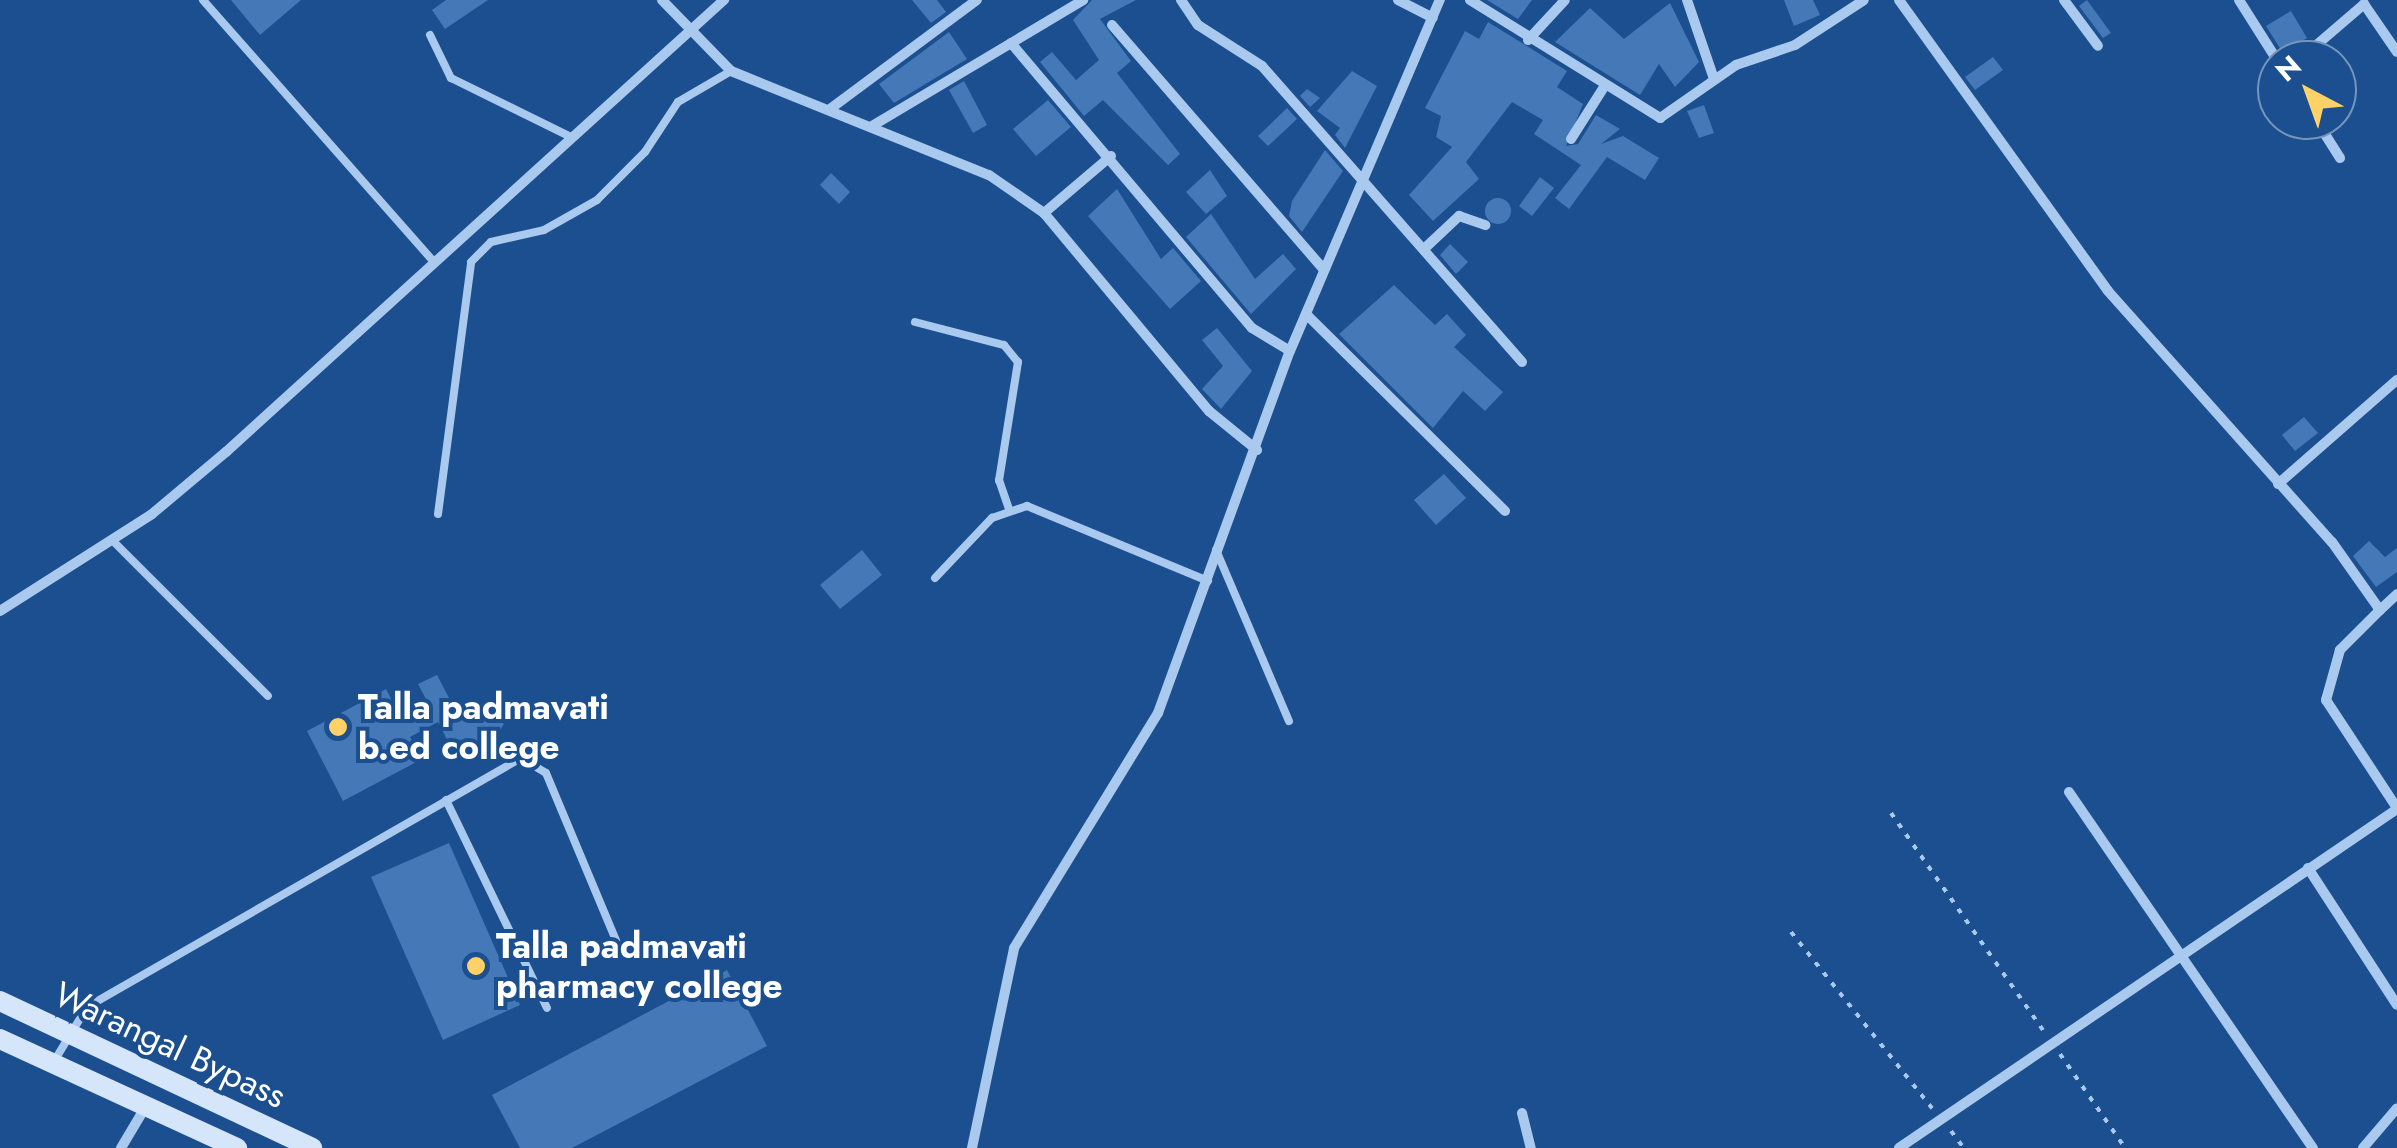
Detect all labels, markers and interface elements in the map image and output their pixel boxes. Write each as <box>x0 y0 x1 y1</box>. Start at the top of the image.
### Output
north arrow <box>2257 40 2357 140</box>
text: N <box>2266 46 2310 91</box>
place label: Talla padmavati b.ed college <box>358 686 609 768</box>
marker: Talla padmavati b.ed college <box>327 716 349 738</box>
place label: Talla padmavati pharmacy college <box>496 925 783 1007</box>
marker: Talla padmavati pharmacy college <box>465 955 487 977</box>
street label: Warangal Bypass <box>48 973 292 1117</box>

